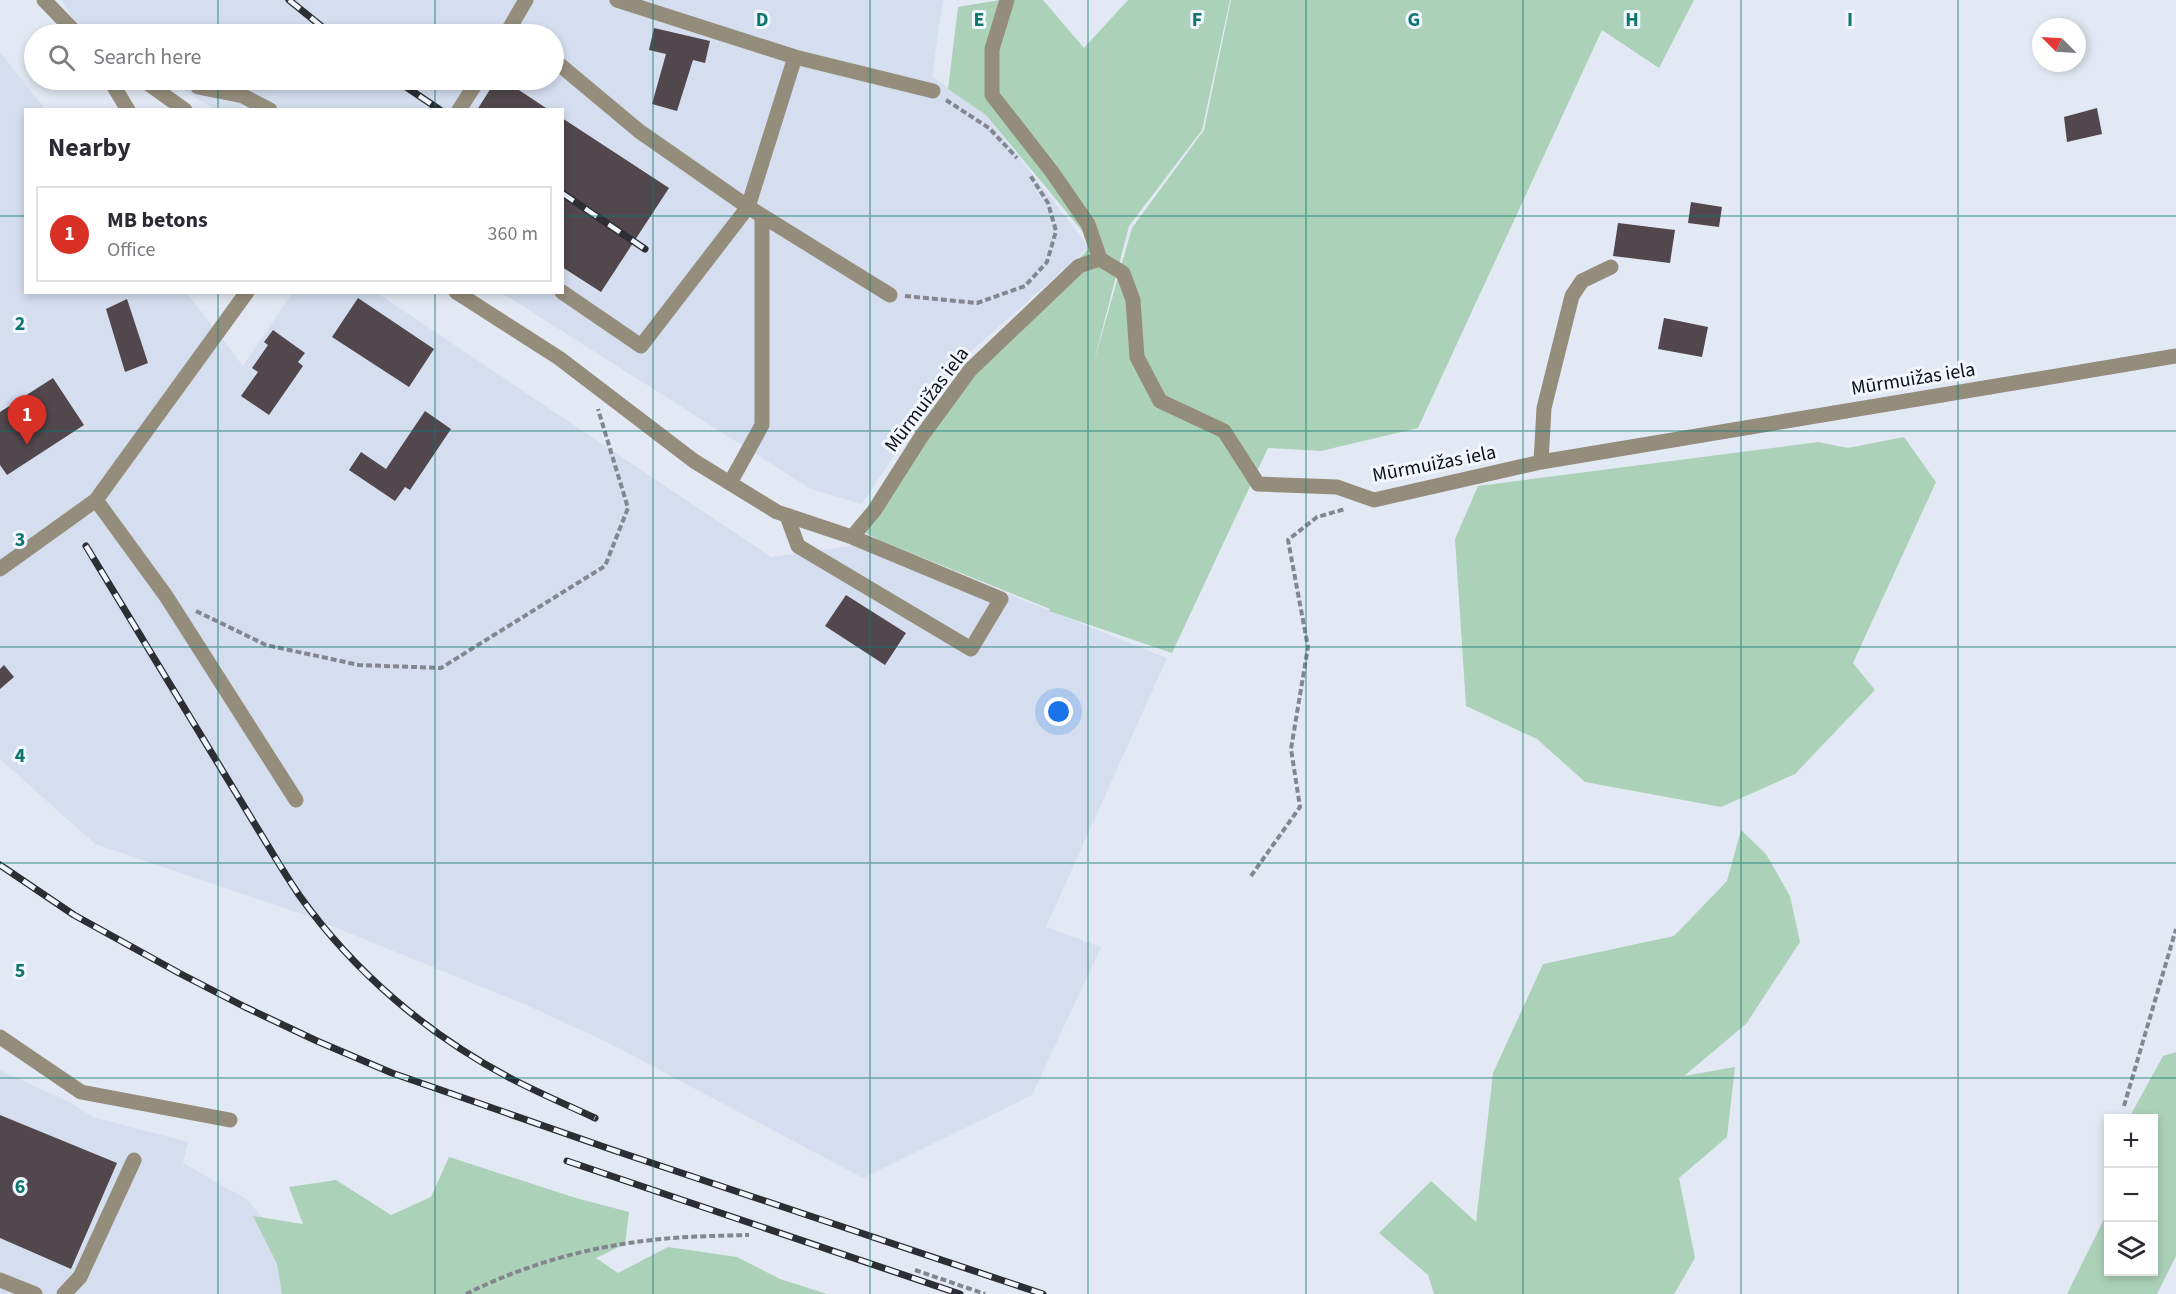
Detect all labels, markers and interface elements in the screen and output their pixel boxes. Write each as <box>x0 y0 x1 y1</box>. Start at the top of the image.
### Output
text: D <box>756 6 768 34</box>
text: E <box>974 6 984 34</box>
text: F <box>1192 6 1202 34</box>
text: G <box>1408 6 1420 34</box>
text: H <box>1625 6 1639 34</box>
text: I <box>1847 6 1853 34</box>
north arrow <box>2032 18 2086 72</box>
search box <box>24 24 564 90</box>
icon: search <box>45 41 78 74</box>
text: Search here <box>93 41 201 73</box>
text: Nearby <box>48 129 131 166</box>
text: MB betons <box>107 204 208 236</box>
text: 1 <box>64 220 75 248</box>
text: 360 m <box>488 220 538 248</box>
text: Office <box>107 236 155 264</box>
text: 2 <box>15 310 25 338</box>
street label: Mūrmuižas iela <box>878 341 976 458</box>
street label: Mūrmuižas iela <box>1849 355 1977 403</box>
pin: 1 <box>8 396 46 445</box>
street label: Mūrmuižas iela <box>1370 438 1498 490</box>
text: 3 <box>15 526 25 554</box>
your location <box>1044 697 1073 726</box>
text: 4 <box>15 742 26 770</box>
text: 5 <box>15 957 25 985</box>
map controls <box>2104 1114 2158 1276</box>
button: + <box>2104 1114 2158 1168</box>
button: − <box>2104 1168 2158 1222</box>
text: 6 <box>15 1173 25 1201</box>
button: layers <box>2104 1222 2158 1276</box>

